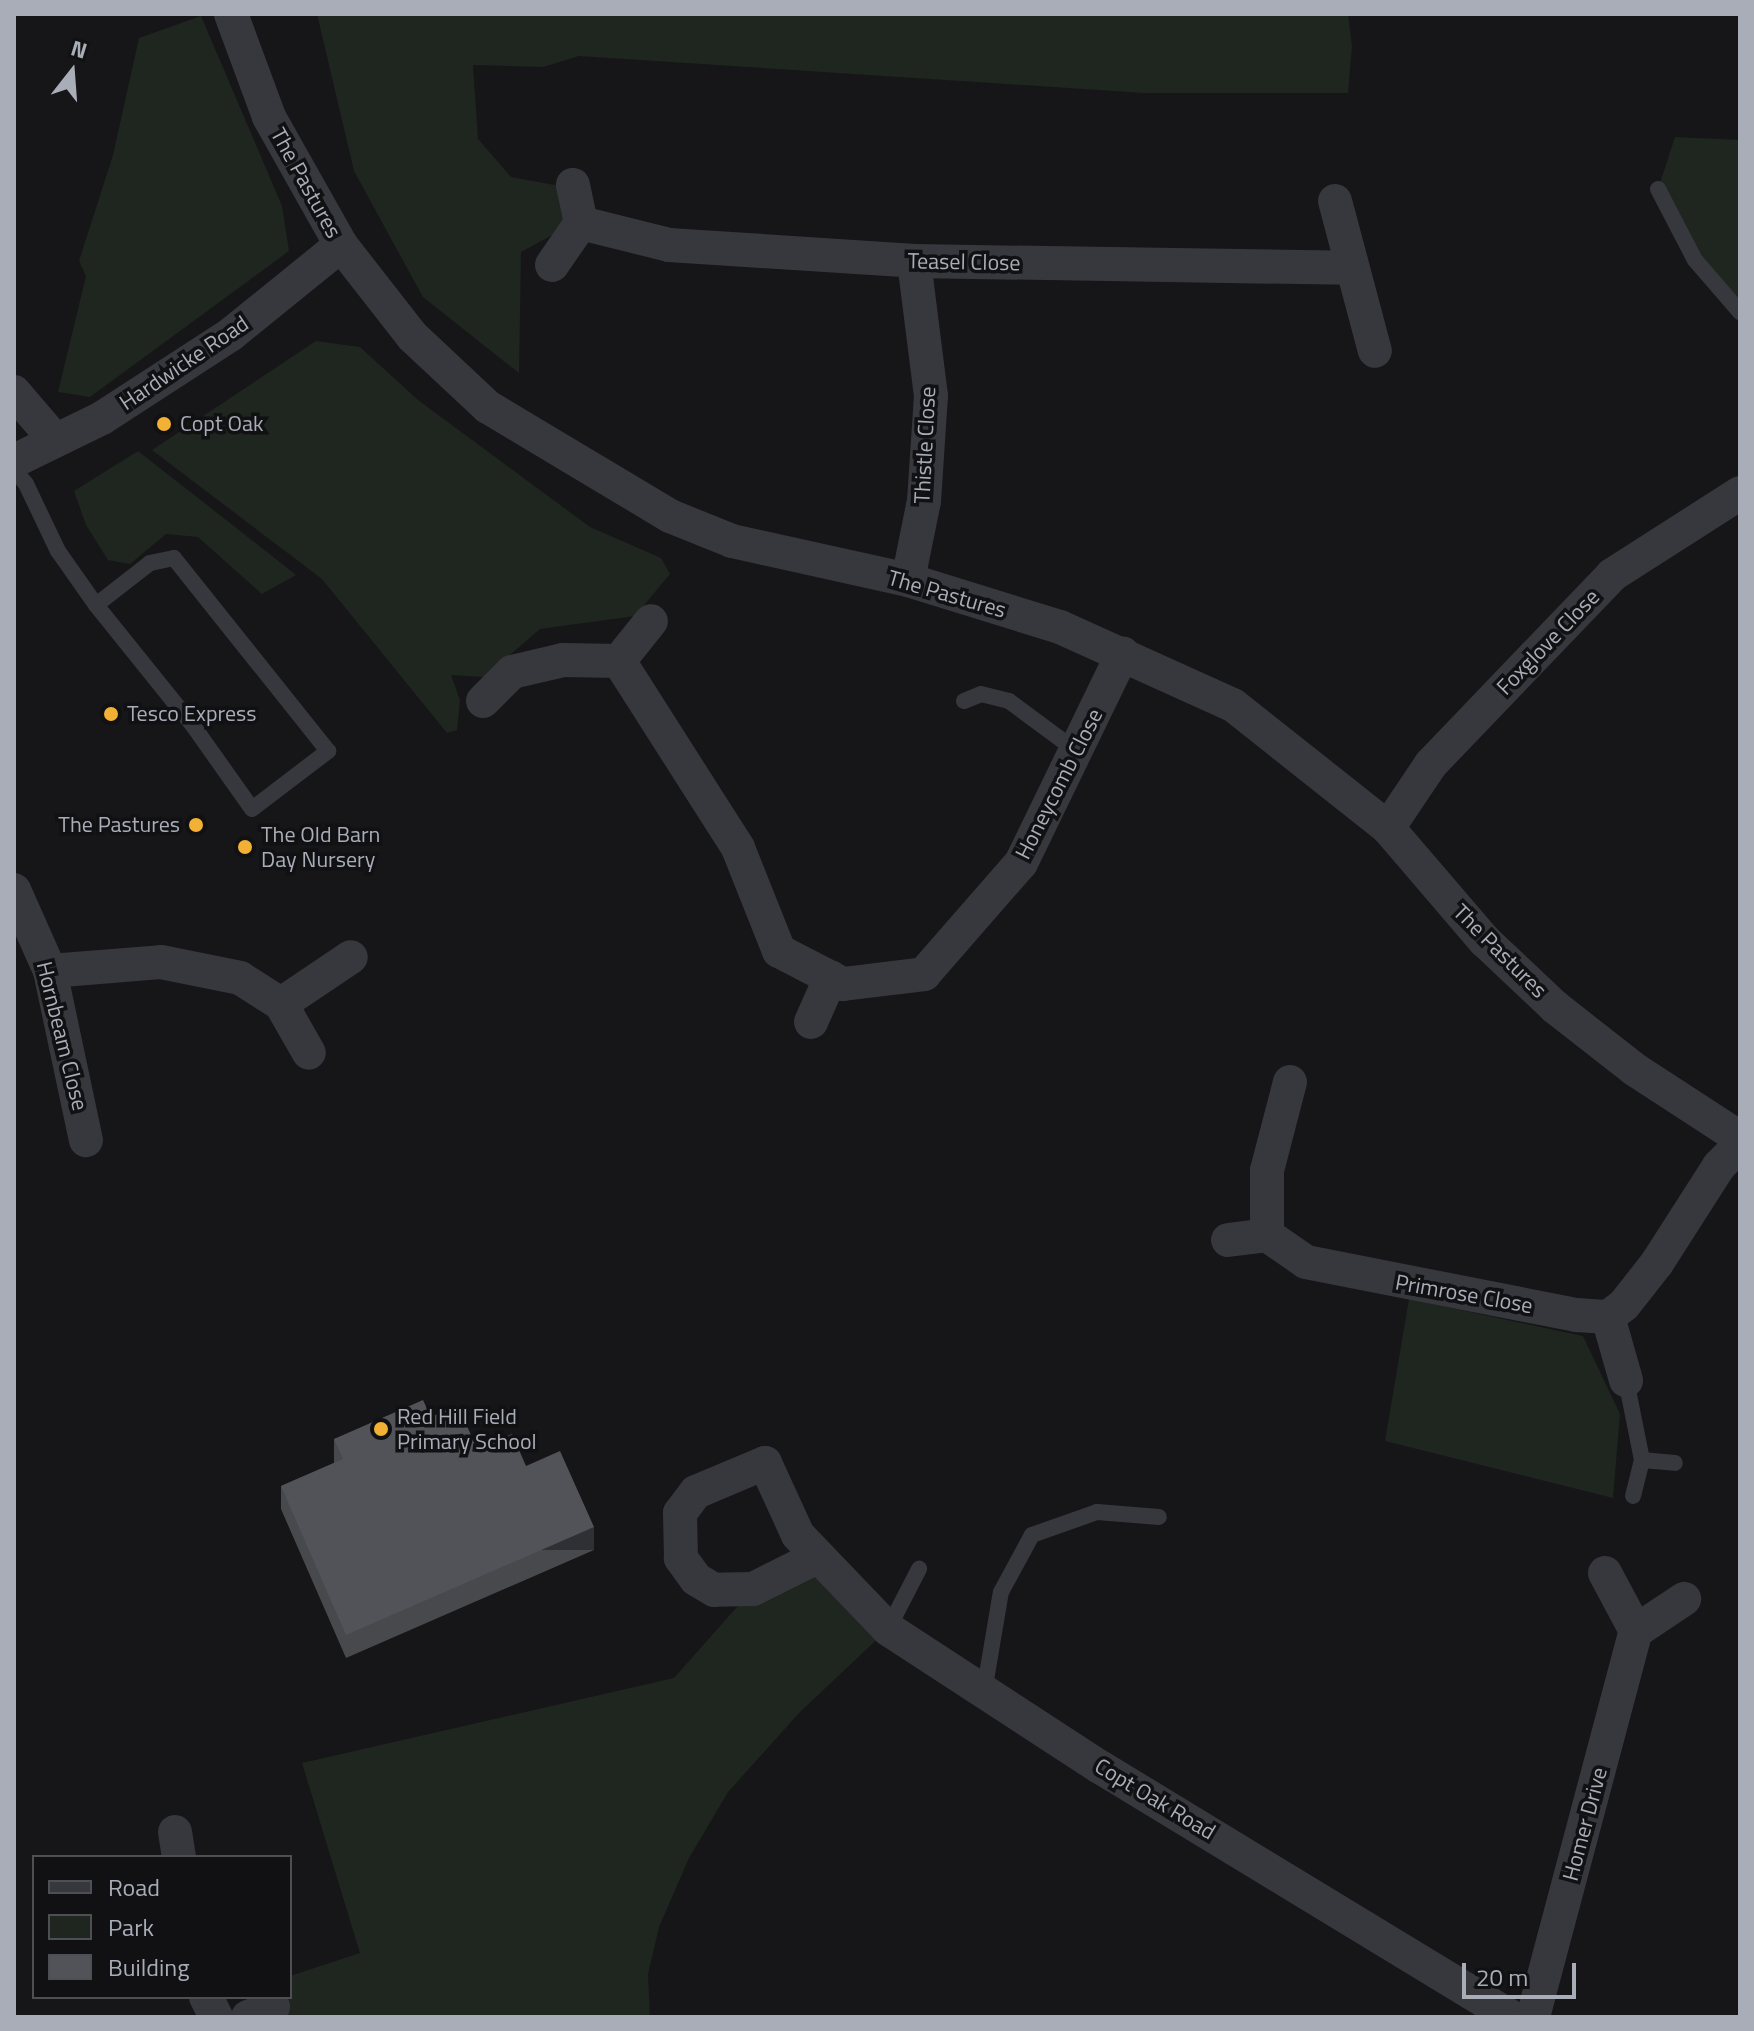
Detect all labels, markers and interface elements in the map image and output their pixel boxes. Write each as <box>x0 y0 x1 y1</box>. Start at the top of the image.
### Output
text: N <box>67 31 91 68</box>
north arrow <box>32 32 112 112</box>
street label: The Pastures <box>265 123 347 243</box>
street label: Teasel Close <box>907 248 1021 276</box>
street label: Hardwicke Road <box>115 310 253 416</box>
street label: Thistle Close <box>909 386 941 504</box>
place label: Copt Oak <box>180 411 264 437</box>
marker: Copt Oak <box>155 415 173 433</box>
street label: The Pastures <box>885 565 1009 623</box>
street label: Foxglove Close <box>1491 584 1605 700</box>
place label: Tesco Express <box>127 701 256 727</box>
street label: Honeycomb Close <box>1010 704 1108 864</box>
marker: Tesco Express <box>102 705 120 723</box>
place label: The Pastures <box>58 812 180 838</box>
marker: The Pastures <box>187 816 205 834</box>
place label: The Old Barn Day Nursery <box>261 821 380 872</box>
marker: The Old Barn Day Nursery <box>236 838 254 856</box>
street label: The Pastures <box>1448 899 1552 1003</box>
street label: Hornbeam Close <box>31 959 93 1113</box>
street label: Primrose Close <box>1393 1269 1535 1319</box>
place label: Red Hill Field Primary School <box>397 1403 537 1454</box>
marker: Red Hill Field Primary School <box>372 1420 390 1438</box>
street label: Copt Oak Road <box>1090 1753 1220 1845</box>
street label: Homer Drive <box>1557 1764 1613 1884</box>
legend <box>32 1855 292 1999</box>
text: Road <box>108 1869 160 1905</box>
text: Park <box>108 1909 154 1945</box>
scale bar <box>1466 1947 1580 1997</box>
text: Building <box>108 1949 190 1985</box>
text: 20 m <box>1476 1959 1528 1995</box>

